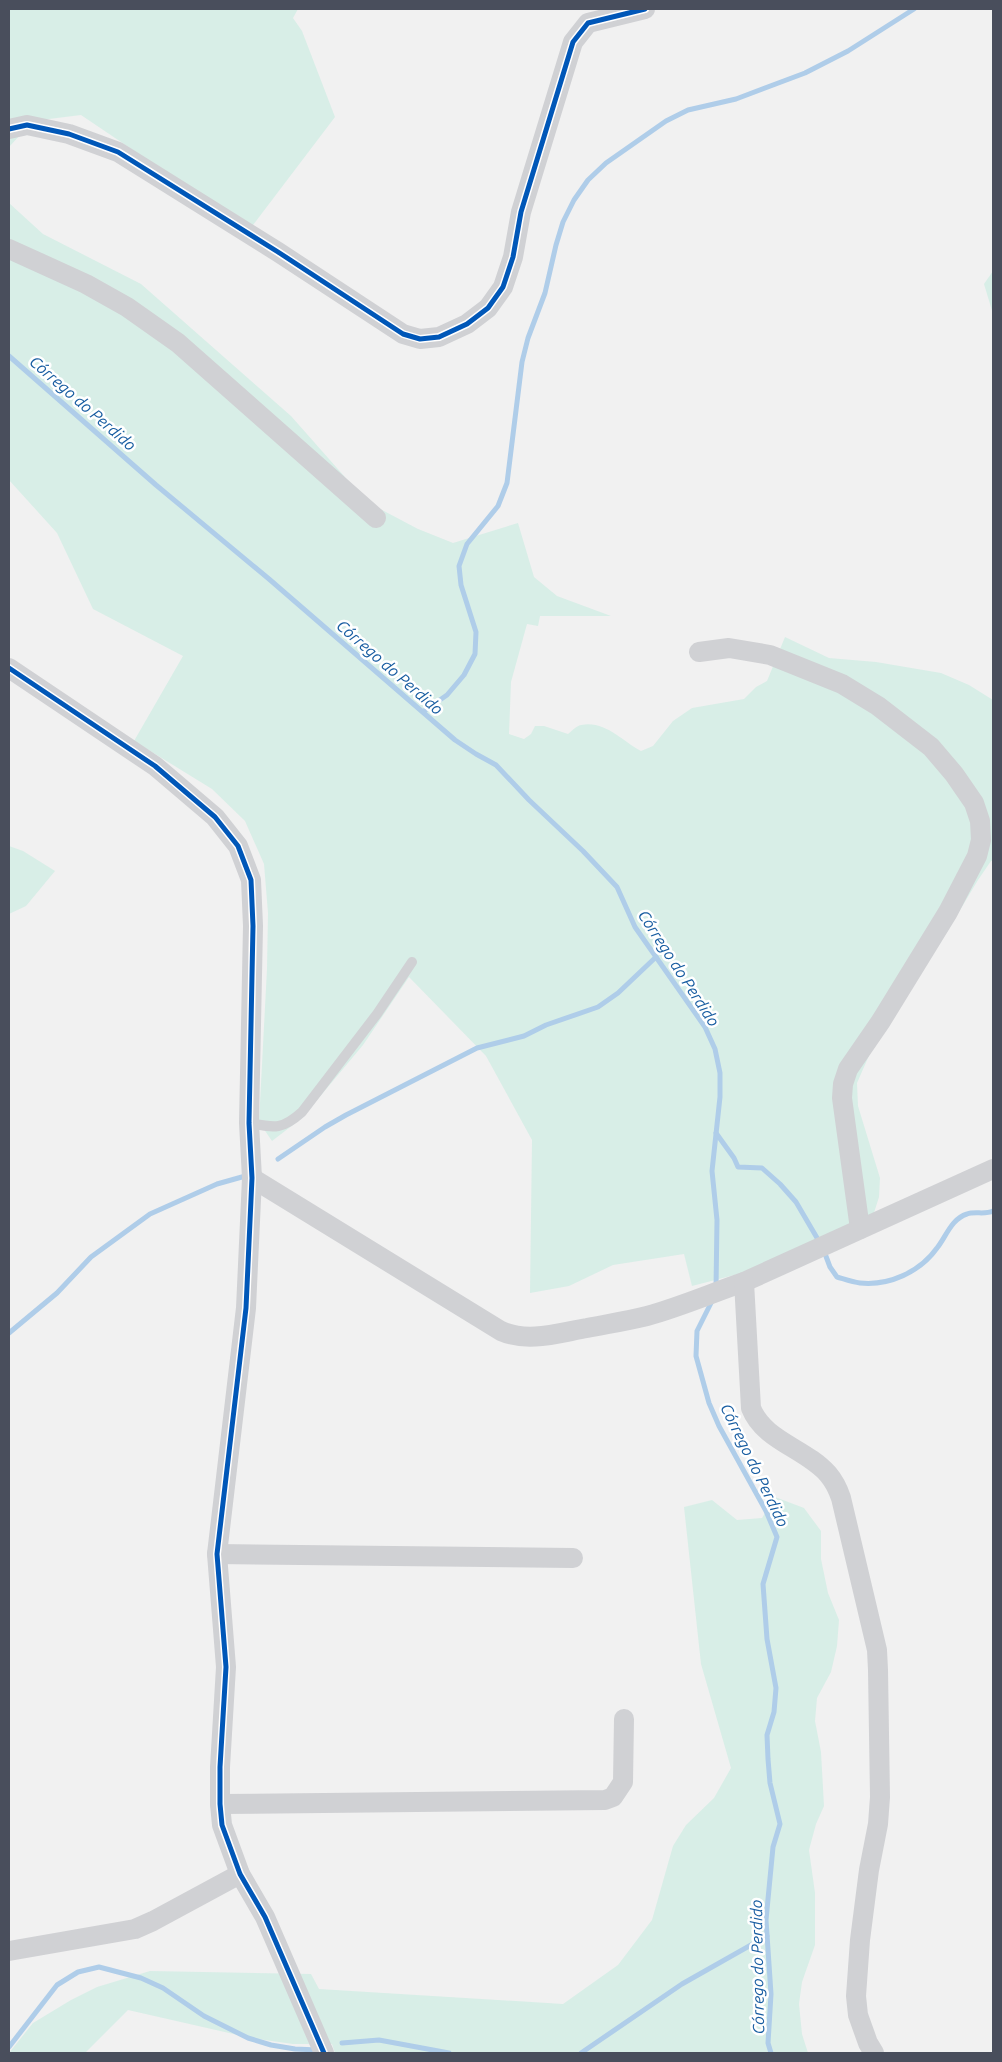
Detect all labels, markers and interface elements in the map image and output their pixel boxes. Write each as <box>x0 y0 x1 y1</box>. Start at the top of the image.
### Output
water label: Córrego do Perdido <box>26 352 140 454</box>
water label: Córrego do Perdido <box>333 616 447 718</box>
water label: Córrego do Perdido <box>635 907 723 1030</box>
water label: Córrego do Perdido <box>717 1401 793 1530</box>
water label: Córrego do Perdido <box>747 1899 767 2035</box>

